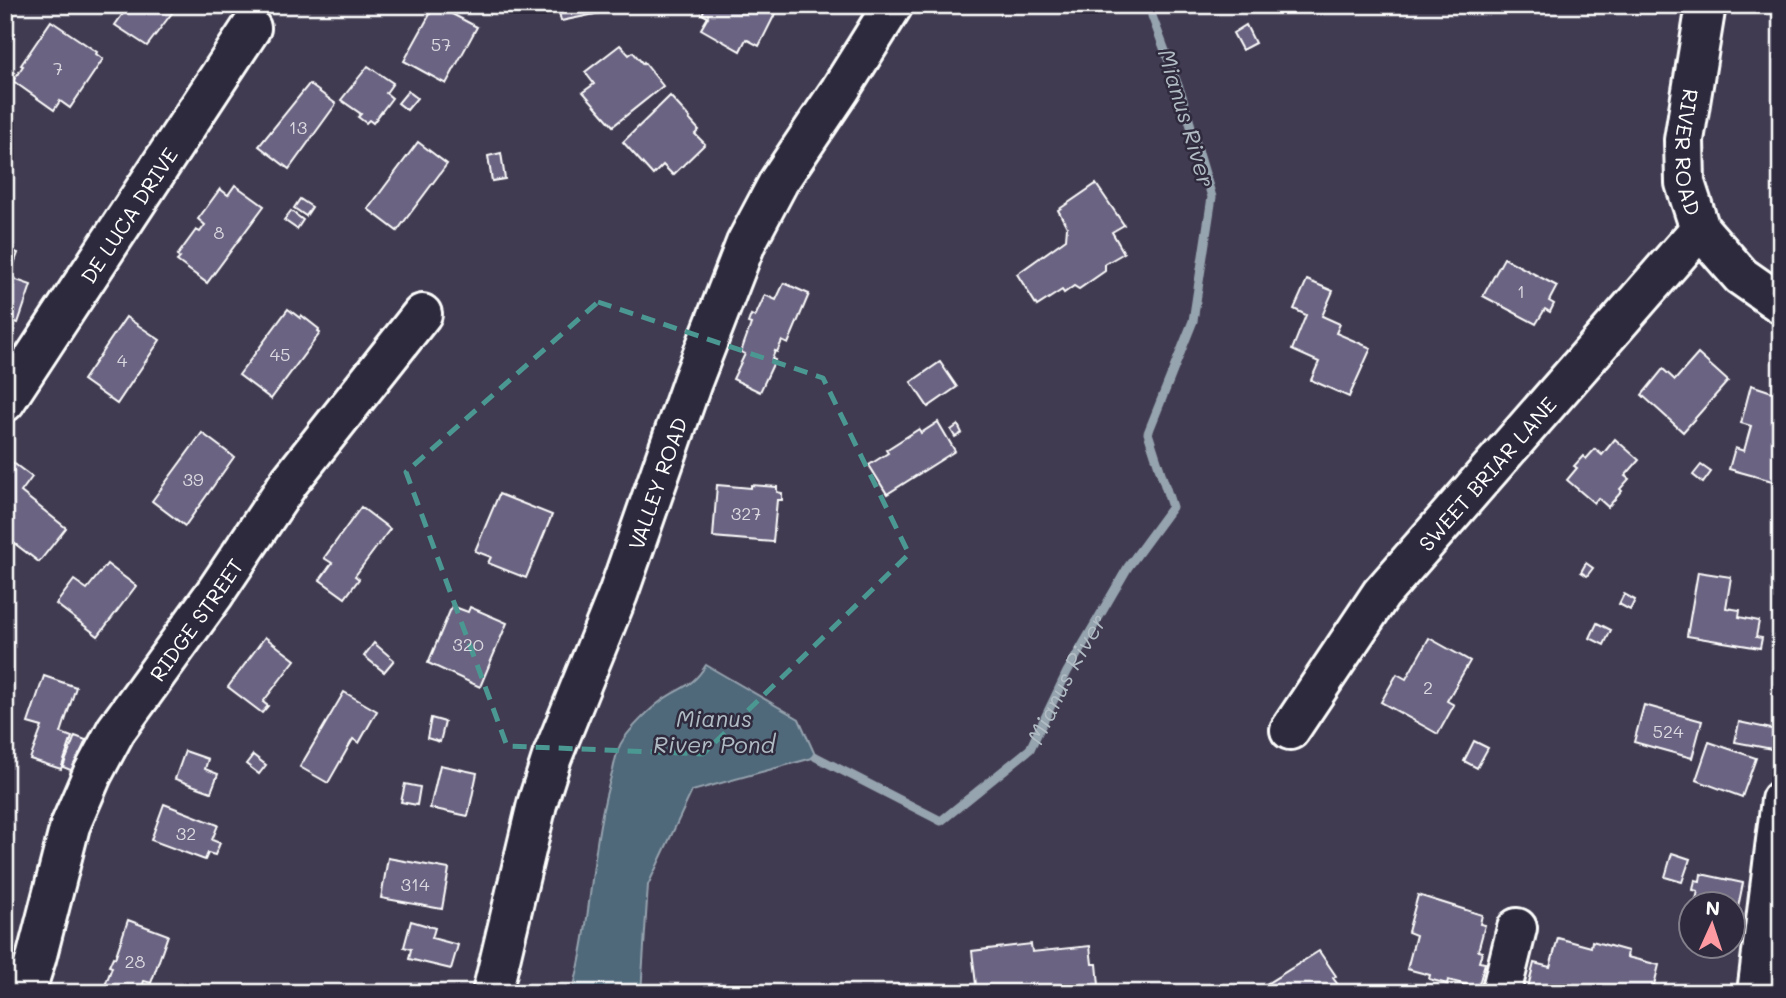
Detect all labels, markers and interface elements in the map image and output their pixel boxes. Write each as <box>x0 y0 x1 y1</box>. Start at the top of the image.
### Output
house number: 57 <box>431 32 451 56</box>
water label: Mianus River <box>1152 45 1222 191</box>
house number: 7 <box>53 56 63 80</box>
street label: RIVER ROAD <box>1670 87 1708 219</box>
house number: 13 <box>289 115 307 139</box>
street label: DE LUCA DRIVE <box>74 142 183 288</box>
house number: 8 <box>214 220 225 244</box>
house number: 1 <box>1517 279 1525 303</box>
house number: 45 <box>269 342 291 366</box>
house number: 4 <box>117 348 128 372</box>
street label: SWEET BRIAR LANE <box>1412 390 1561 556</box>
street label: VALLEY ROAD <box>621 413 692 553</box>
house number: 39 <box>182 467 204 491</box>
house number: 327 <box>731 501 761 525</box>
street label: RIDGE STREET <box>143 553 248 686</box>
water label: Mianus River <box>1020 608 1113 749</box>
house number: 320 <box>452 632 484 656</box>
house number: 2 <box>1423 675 1433 699</box>
water label: Mianus River Pond <box>653 703 776 759</box>
house number: 524 <box>1652 719 1684 743</box>
house number: 32 <box>176 821 196 845</box>
house number: 314 <box>400 872 430 896</box>
north arrow <box>1678 890 1748 960</box>
text: N <box>1705 895 1721 920</box>
house number: 28 <box>125 949 146 973</box>

